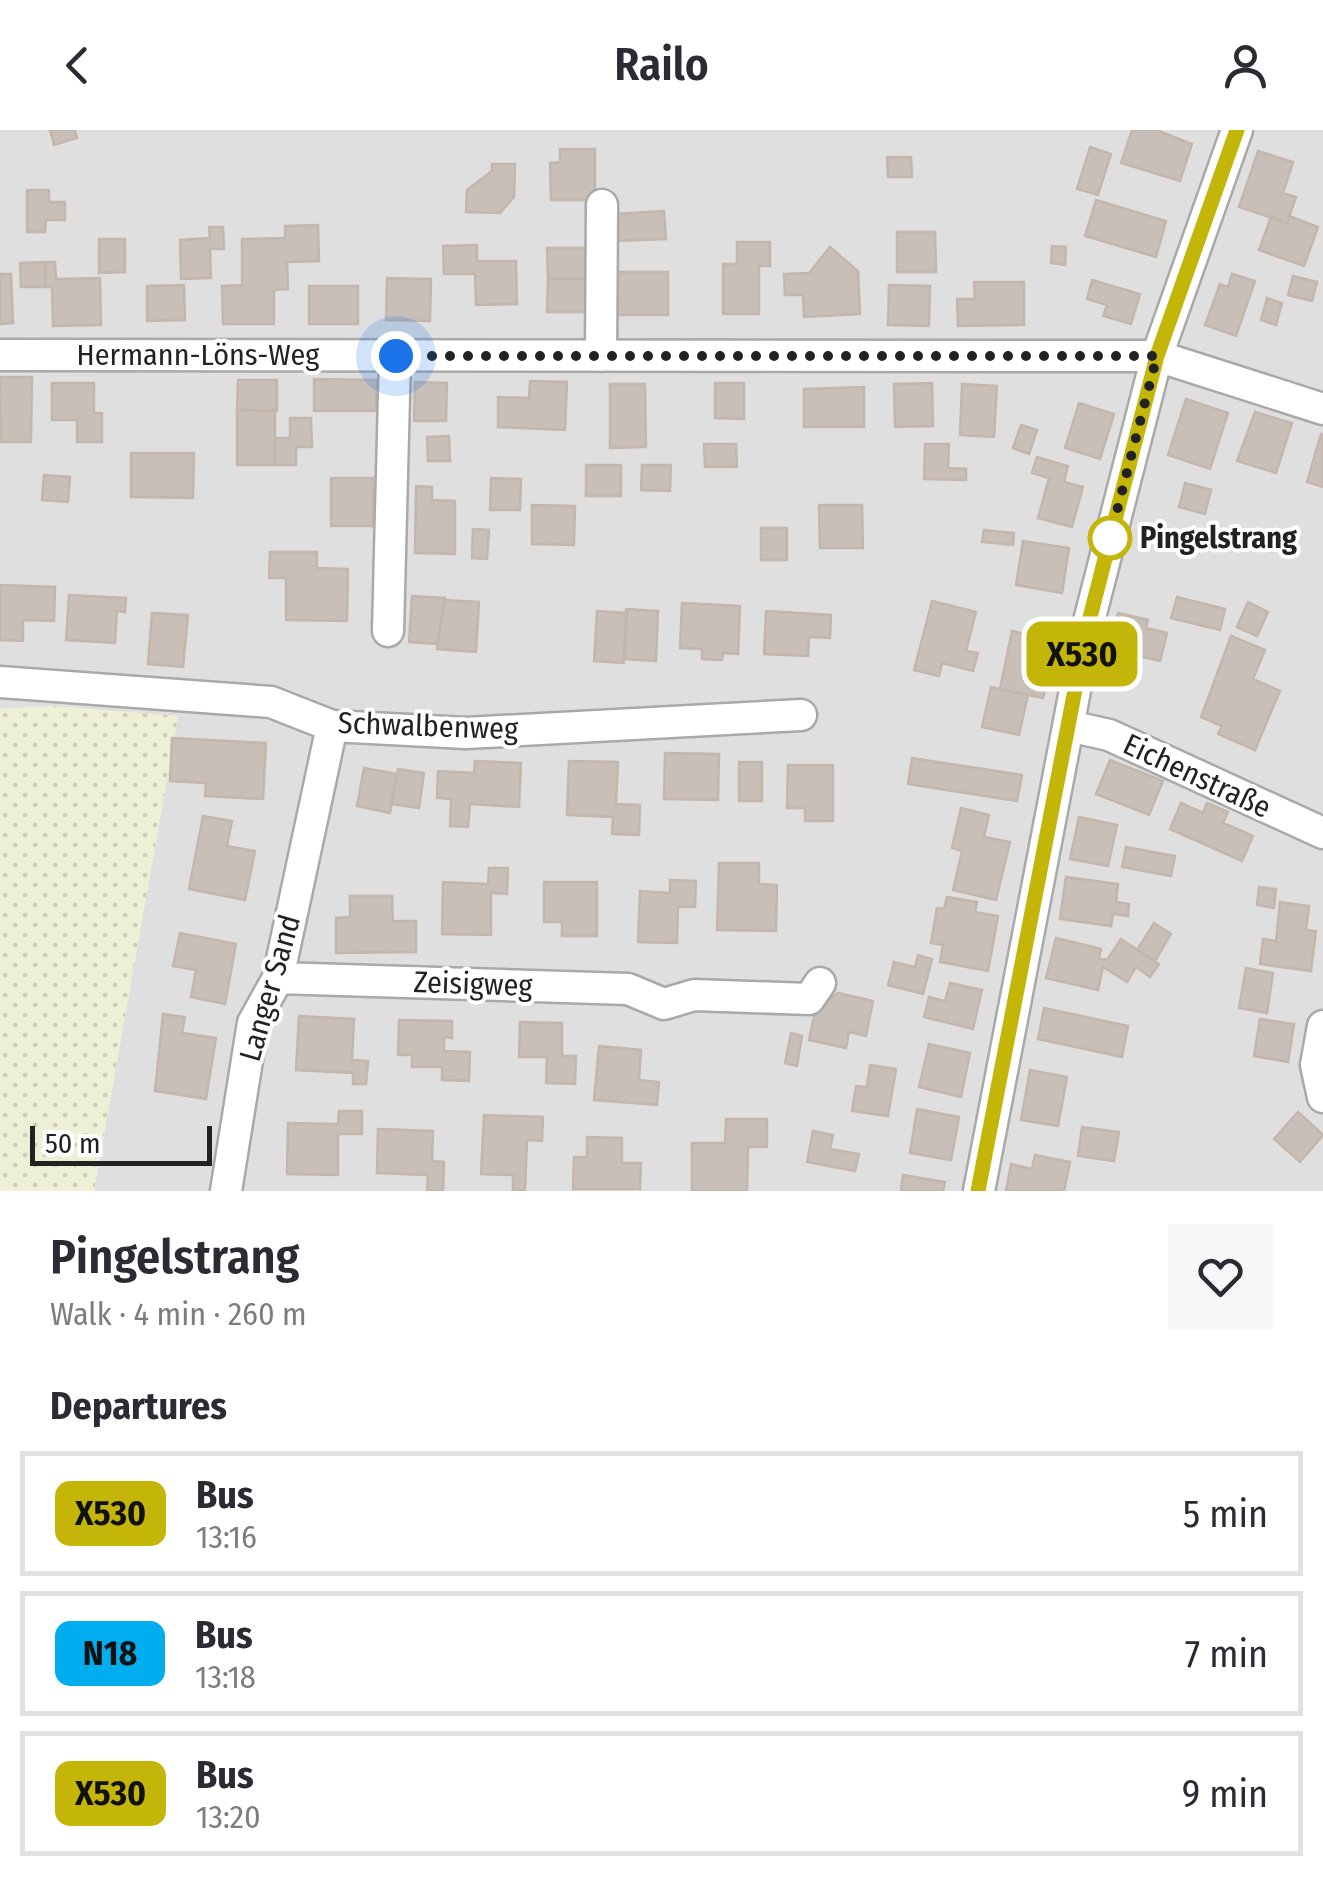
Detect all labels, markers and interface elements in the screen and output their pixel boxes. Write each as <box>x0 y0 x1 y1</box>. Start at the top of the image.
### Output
icon: back <box>50 38 105 93</box>
text: Railo <box>614 38 709 92</box>
icon: person <box>1218 38 1273 93</box>
your location <box>371 331 421 381</box>
street label: Hermann-Löns-Weg <box>77 337 320 373</box>
marker: Pingelstrang <box>1089 517 1131 559</box>
place label: Pingelstrang <box>1140 520 1297 556</box>
line badge: X530 <box>1012 622 1152 686</box>
text: X530 <box>1046 633 1118 675</box>
street label: Schwalbenweg <box>337 705 520 747</box>
street label: Eichenstraße <box>1118 726 1276 826</box>
street label: Langer Sand <box>232 910 308 1066</box>
street label: Zeisigweg <box>413 964 534 1004</box>
scale bar <box>30 1121 212 1166</box>
text: 50 m <box>45 1127 101 1160</box>
button: heart <box>1168 1224 1273 1329</box>
text: Pingelstrang <box>50 1228 299 1286</box>
text: Walk · 4 min · 260 m <box>50 1295 307 1333</box>
text: Departures <box>50 1383 227 1429</box>
text: Bus <box>196 1472 254 1518</box>
text: 5 min <box>1183 1491 1268 1537</box>
text: X530 <box>75 1492 146 1534</box>
text: 13:16 <box>196 1518 257 1556</box>
text: Bus <box>195 1612 253 1658</box>
text: 7 min <box>1185 1631 1268 1677</box>
text: N18 <box>83 1632 137 1674</box>
text: 13:18 <box>195 1658 256 1696</box>
text: Bus <box>196 1752 254 1798</box>
text: 9 min <box>1182 1771 1268 1817</box>
text: X530 <box>75 1772 146 1814</box>
text: 13:20 <box>196 1798 261 1836</box>

